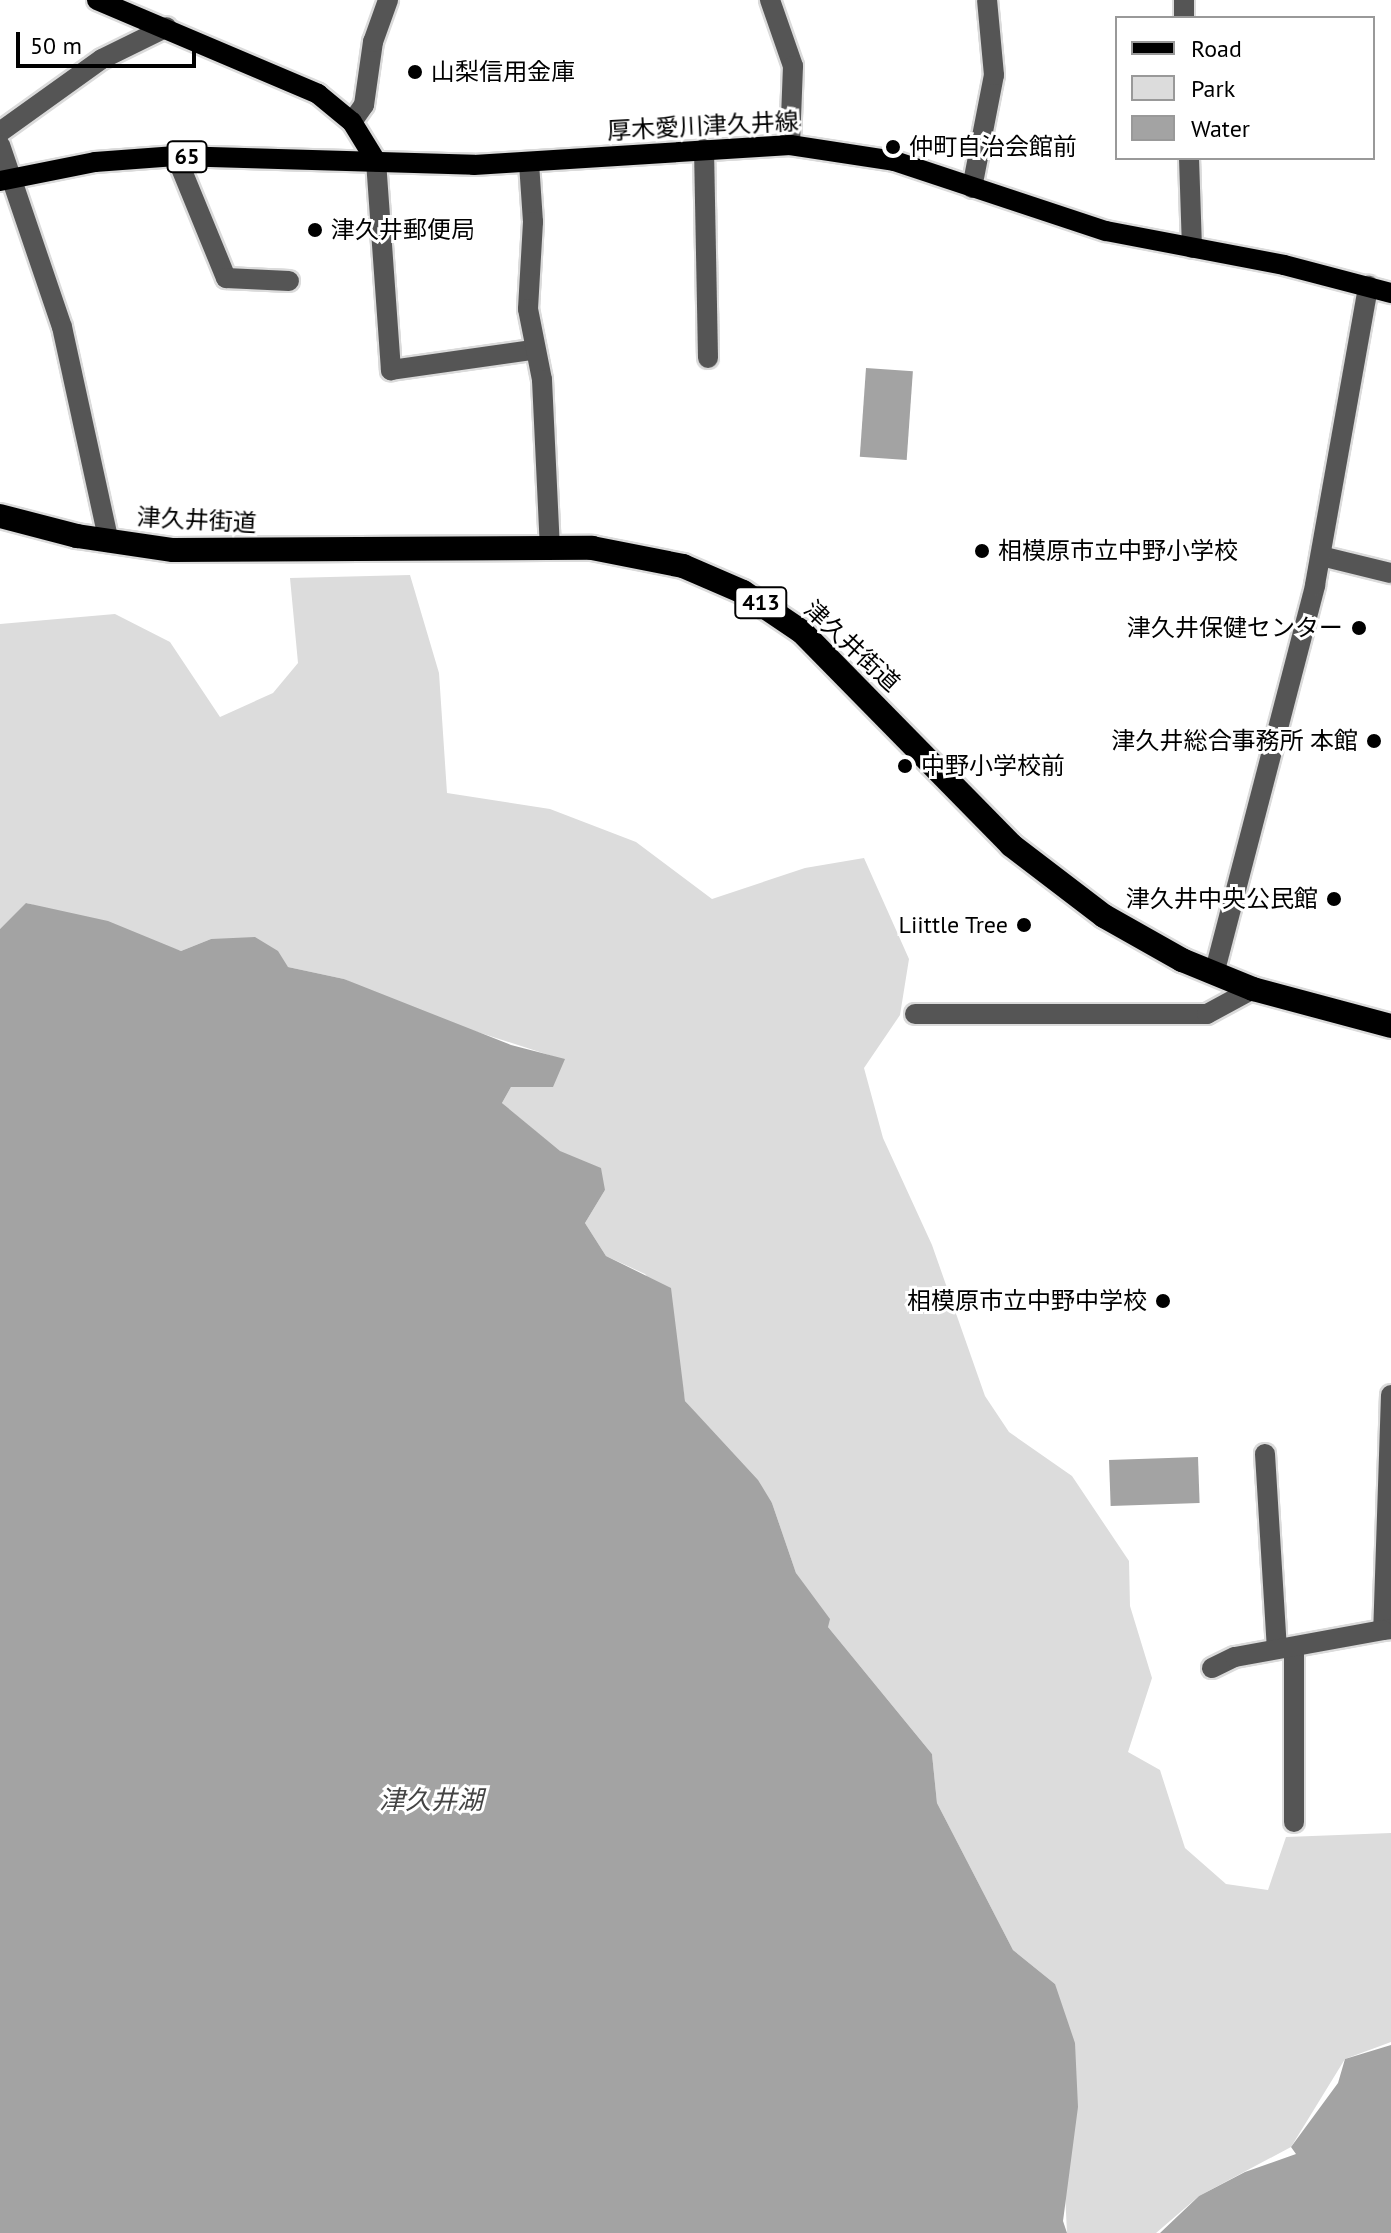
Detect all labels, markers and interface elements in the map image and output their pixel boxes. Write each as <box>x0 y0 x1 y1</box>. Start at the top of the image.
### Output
scale bar <box>20 16 200 66</box>
legend <box>1115 16 1375 160</box>
text: 50 m <box>30 30 82 61</box>
text: Road <box>1191 33 1242 64</box>
place label: 山梨信用金庫 <box>431 58 575 86</box>
marker: 山梨信用金庫 <box>406 63 424 81</box>
text: Park <box>1191 73 1235 104</box>
street label: 厚木愛川津久井線 <box>606 107 800 145</box>
text: Water <box>1191 113 1250 144</box>
place label: 仲町自治会館前 <box>909 133 1077 161</box>
marker: 仲町自治会館前 <box>884 138 902 156</box>
road number: 65 <box>165 139 209 175</box>
place label: 津久井郵便局 <box>331 216 475 244</box>
marker: 津久井郵便局 <box>306 221 324 239</box>
street label: 津久井街道 <box>136 502 258 538</box>
place label: 相模原市立中野小学校 <box>998 537 1238 565</box>
marker: 相模原市立中野小学校 <box>973 542 991 560</box>
road number: 413 <box>733 585 789 621</box>
street label: 津久井街道 <box>798 595 906 697</box>
place label: 津久井保健センター <box>1127 614 1343 642</box>
marker: 津久井保健センター <box>1350 619 1368 637</box>
place label: 津久井総合事務所 本館 <box>1112 727 1358 755</box>
marker: 津久井総合事務所 本館 <box>1365 732 1383 750</box>
place label: 中野小学校前 <box>921 752 1065 780</box>
marker: 中野小学校前 <box>896 757 914 775</box>
place label: 津久井中央公民館 <box>1126 885 1318 913</box>
marker: 津久井中央公民館 <box>1325 890 1343 908</box>
place label: Liittle Tree <box>898 911 1008 939</box>
marker: Liittle Tree <box>1015 916 1033 934</box>
place label: 相模原市立中野中学校 <box>907 1287 1147 1315</box>
marker: 相模原市立中野中学校 <box>1154 1292 1172 1310</box>
water label: 津久井湖 <box>379 1784 483 1816</box>

